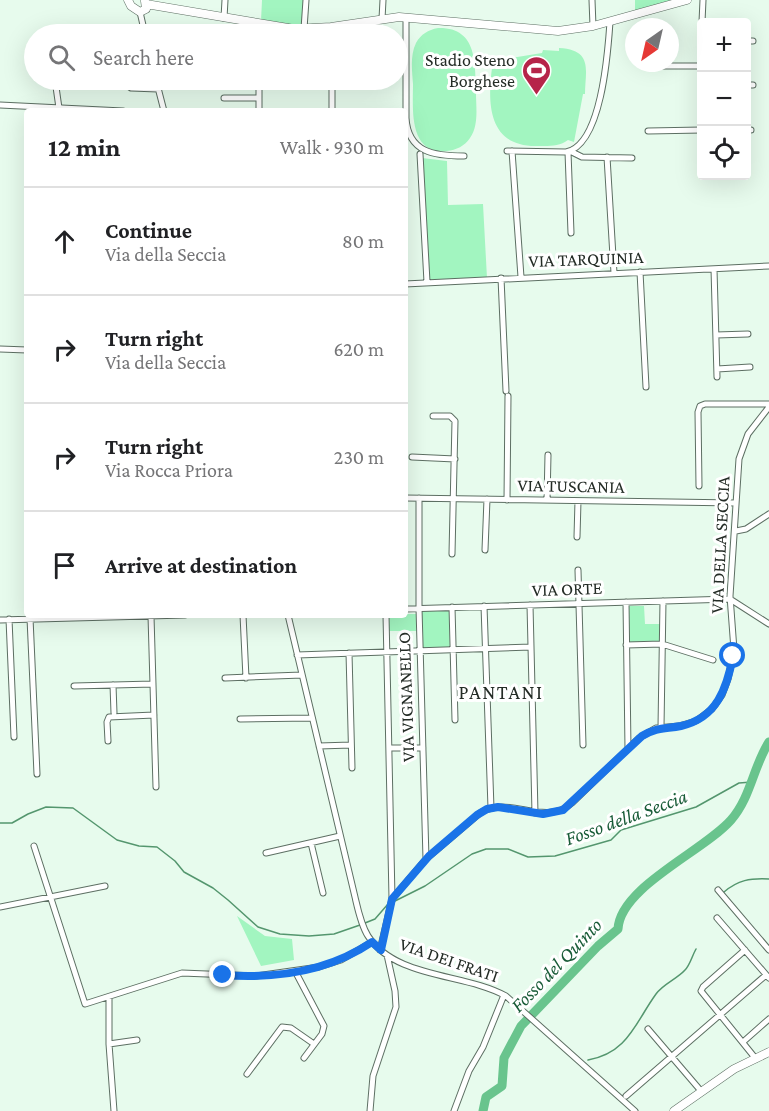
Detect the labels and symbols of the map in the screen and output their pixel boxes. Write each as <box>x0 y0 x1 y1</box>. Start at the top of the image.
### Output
north arrow <box>625 18 679 72</box>
place label: Stadio Steno Borghese <box>425 50 515 91</box>
sports icon: Stadio Steno Borghese <box>520 54 552 96</box>
street label: VIA TARQUINIA <box>528 247 645 271</box>
street label: VIA TUSCANIA <box>517 475 626 497</box>
street label: VIA DELLA SECCIA <box>706 475 734 614</box>
street label: VIA ORTE <box>531 578 603 600</box>
street label: VIA VIGNANELLO <box>394 632 418 762</box>
route start <box>719 642 745 668</box>
district label: PANTANI <box>458 681 544 703</box>
water label: Fosso della Seccia <box>562 785 690 849</box>
water label: Fosso del Quinto <box>506 914 606 1016</box>
street label: VIA DEI FRATI <box>397 934 501 986</box>
route end <box>209 961 235 987</box>

